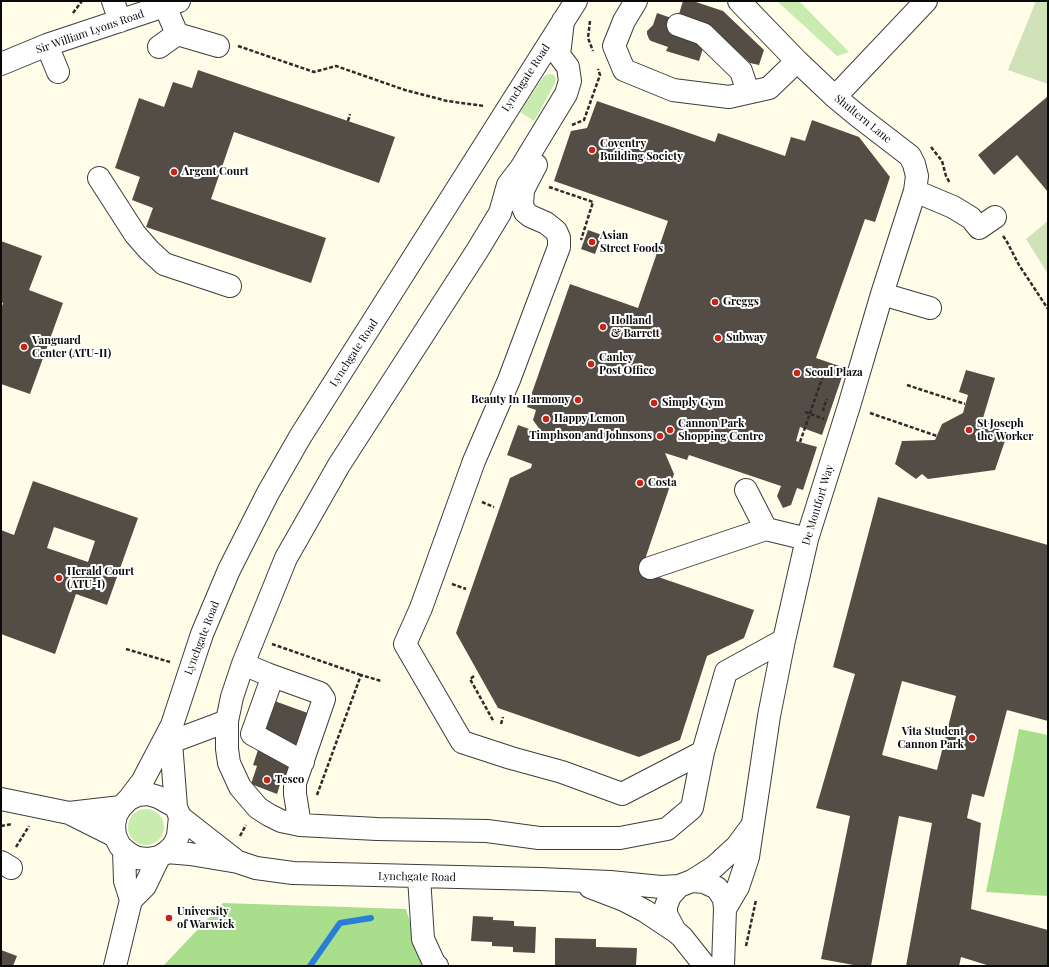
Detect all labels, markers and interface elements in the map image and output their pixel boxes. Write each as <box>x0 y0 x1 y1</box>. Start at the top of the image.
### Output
street label: Sir William Lyons Road <box>34 7 146 57</box>
street label: Lynchgate Road <box>499 42 553 114</box>
street label: Shultern Lane <box>832 92 894 146</box>
place label: Coventry Building Society <box>600 137 683 163</box>
marker: Coventry Building Society <box>587 145 597 155</box>
place label: Argent Court <box>182 165 249 179</box>
marker: Argent Court <box>169 167 179 177</box>
place label: Asian Street Foods <box>600 229 663 255</box>
marker: Asian Street Foods <box>587 237 597 247</box>
place label: Greggs <box>723 295 759 309</box>
marker: Greggs <box>710 297 720 307</box>
place label: Holland & Barrett <box>611 314 660 340</box>
street label: Lynchgate Road <box>327 317 381 389</box>
marker: Holland & Barrett <box>598 322 608 332</box>
place label: Subway <box>726 331 765 345</box>
marker: Subway <box>713 333 723 343</box>
place label: Vanguard Center (ATU-II) <box>32 334 111 360</box>
marker: Vanguard Center (ATU-II) <box>19 342 29 352</box>
place label: Canley Post Office <box>599 351 654 377</box>
marker: Canley Post Office <box>586 359 596 369</box>
place label: Seoul Plaza <box>805 366 863 380</box>
marker: Seoul Plaza <box>792 368 802 378</box>
place label: Beauty In Harmony <box>471 393 570 407</box>
marker: Beauty In Harmony <box>573 395 583 405</box>
place label: Simply Gym <box>662 396 724 410</box>
marker: Simply Gym <box>649 398 659 408</box>
place label: Happy Lemon <box>554 412 625 426</box>
marker: Happy Lemon <box>541 414 551 424</box>
place label: Cannon Park Shopping Centre <box>678 417 764 443</box>
place label: St Joseph the Worker <box>977 417 1033 443</box>
marker: Cannon Park Shopping Centre <box>665 425 675 435</box>
marker: St Joseph the Worker <box>964 425 974 435</box>
place label: Timphson and Johnsons <box>529 429 652 443</box>
marker: Timphson and Johnsons <box>655 431 665 441</box>
street label: De Montfort Way <box>799 463 837 547</box>
place label: Costa <box>648 476 677 490</box>
marker: Costa <box>635 478 645 488</box>
place label: Herald Court (ATU-I) <box>67 565 134 591</box>
marker: Herald Court (ATU-I) <box>54 573 64 583</box>
street label: Lynchgate Road <box>182 599 222 677</box>
place label: Vita Student Cannon Park <box>898 725 964 751</box>
marker: Vita Student Cannon Park <box>967 733 977 743</box>
place label: Tesco <box>275 773 304 787</box>
marker: Tesco <box>262 775 272 785</box>
street label: Lynchgate Road <box>378 870 456 884</box>
place label: University of Warwick <box>177 905 234 931</box>
marker: University of Warwick <box>164 913 174 923</box>

